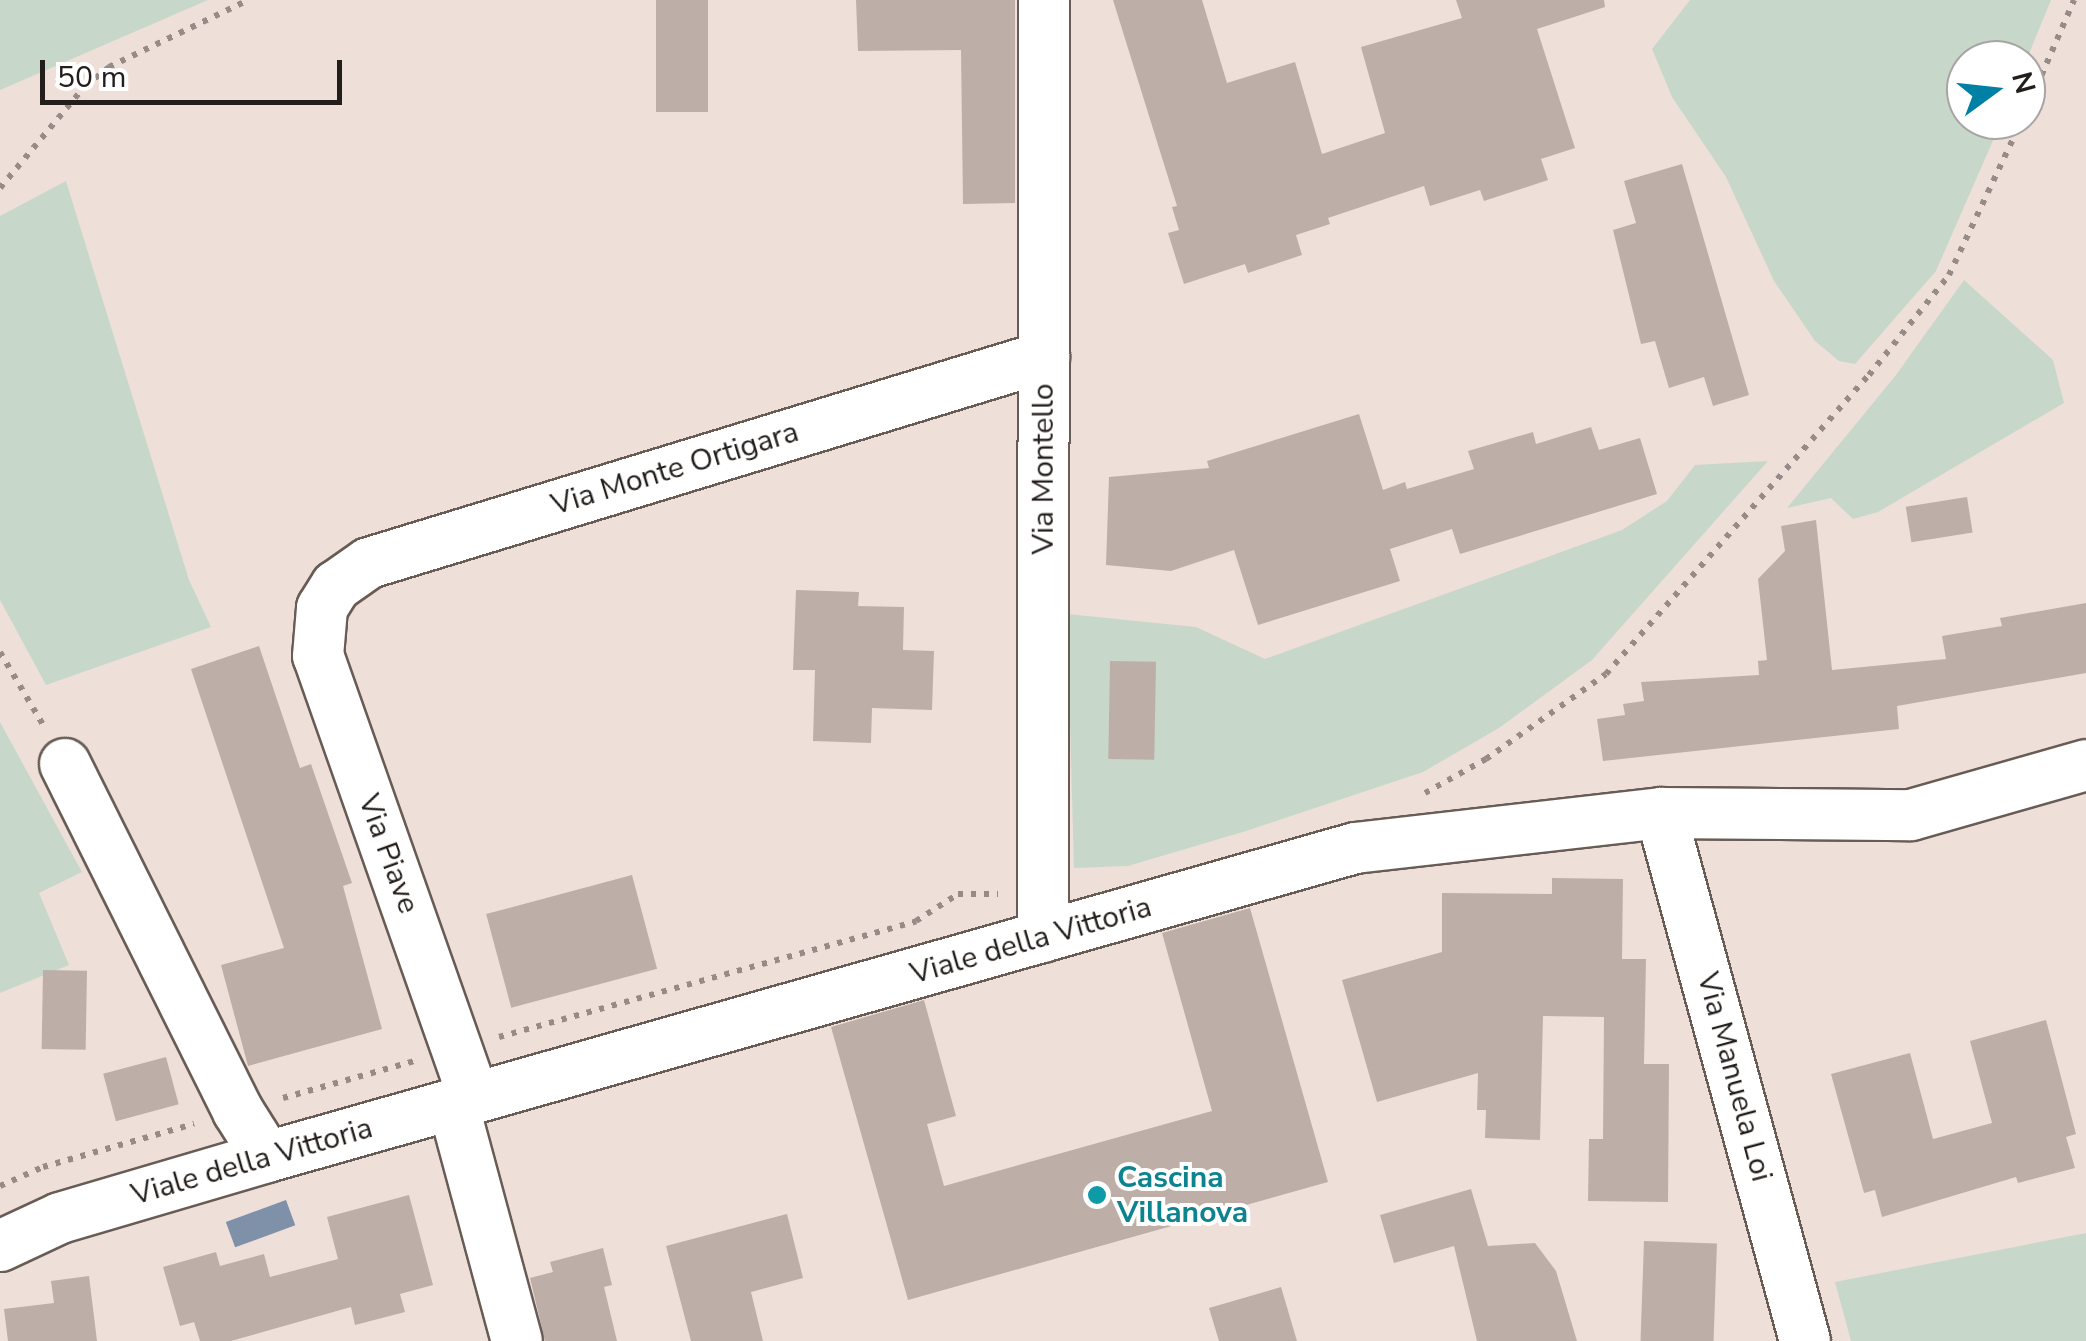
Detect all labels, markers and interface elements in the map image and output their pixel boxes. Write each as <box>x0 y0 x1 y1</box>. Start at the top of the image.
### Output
scale bar <box>45 40 348 102</box>
north arrow <box>1946 40 2046 140</box>
text: 50 m <box>57 57 126 98</box>
text: N <box>2002 68 2044 98</box>
street label: Via Montello <box>1026 383 1062 555</box>
street label: Via Monte Ortigara <box>547 414 803 524</box>
street label: Via Piave <box>350 790 426 918</box>
street label: Viale della Vittoria <box>906 889 1156 993</box>
street label: Via Manuela Loi <box>1689 969 1779 1185</box>
street label: Viale della Vittoria <box>127 1110 377 1214</box>
place label: Cascina Villanova <box>1117 1160 1248 1230</box>
marker: Cascina Villanova <box>1086 1184 1108 1206</box>

